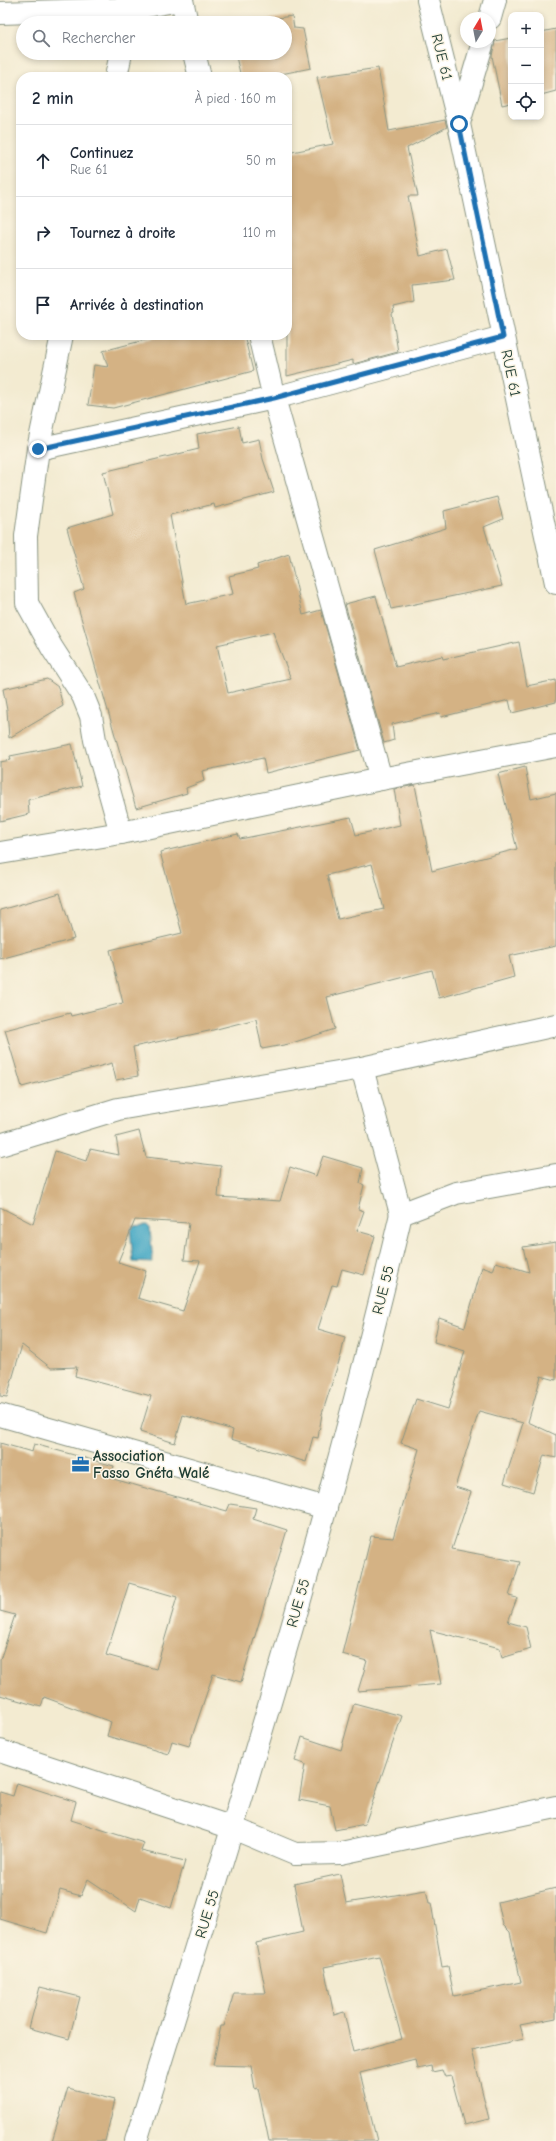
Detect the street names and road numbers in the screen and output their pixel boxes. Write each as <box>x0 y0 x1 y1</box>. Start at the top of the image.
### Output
street label: RUE 61 <box>428 32 456 82</box>
street label: RUE 61 <box>497 348 525 398</box>
street label: RUE 55 <box>368 1264 398 1316</box>
street label: RUE 55 <box>283 1577 313 1629</box>
street label: RUE 55 <box>191 1888 223 1940</box>

